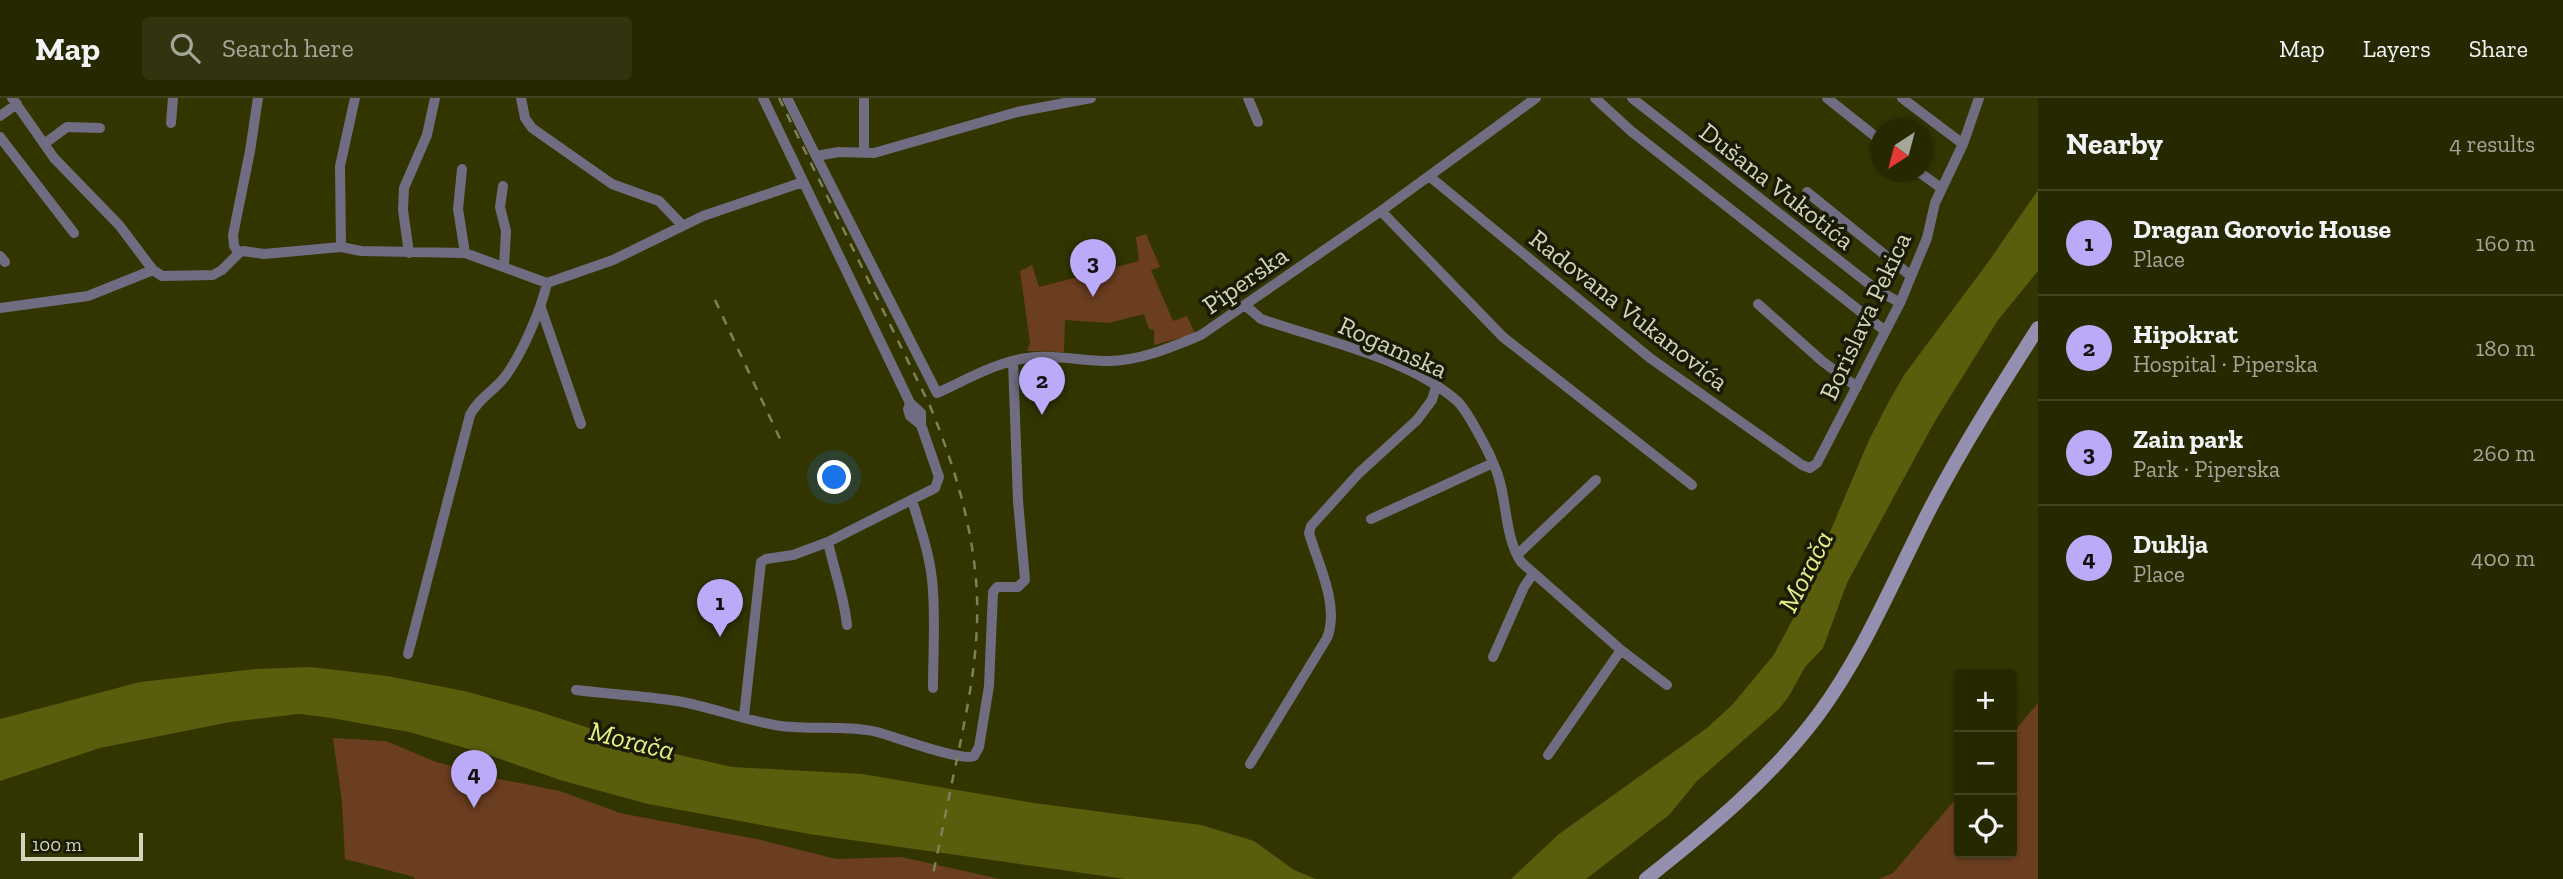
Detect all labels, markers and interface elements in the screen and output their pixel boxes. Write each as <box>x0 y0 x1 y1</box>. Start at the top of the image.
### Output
search box <box>142 17 632 80</box>
text: Map <box>35 29 100 68</box>
icon: search <box>166 29 204 67</box>
text: Search here <box>222 32 354 64</box>
text: Map <box>2279 34 2325 63</box>
text: Layers <box>2363 34 2431 63</box>
text: Share <box>2469 34 2528 63</box>
street label: Dušana Vukotića <box>1693 116 1861 257</box>
north arrow <box>1870 119 1933 182</box>
text: Nearby <box>2066 126 2163 162</box>
text: 4 results <box>2449 130 2535 158</box>
text: Dragan Gorovic House <box>2133 213 2391 245</box>
street label: Radovana Vukanovića <box>1523 222 1735 398</box>
street label: Borislava Pekica <box>1812 227 1918 405</box>
text: 1 <box>2084 229 2094 257</box>
text: 160 m <box>2476 229 2535 257</box>
pin: 3 <box>1070 239 1116 297</box>
street label: Piperska <box>1196 239 1294 321</box>
text: Place <box>2133 245 2185 273</box>
street label: Rogamska <box>1334 309 1453 385</box>
text: Hipokrat <box>2133 318 2238 350</box>
text: 2 <box>2083 334 2095 362</box>
text: 180 m <box>2475 334 2535 362</box>
text: Hospital · Piperska <box>2133 350 2318 378</box>
pin: 2 <box>1019 357 1065 415</box>
text: Zain park <box>2133 423 2243 455</box>
text: 3 <box>2083 439 2095 467</box>
text: 260 m <box>2473 439 2535 467</box>
text: Park · Piperska <box>2133 455 2280 483</box>
your location <box>817 460 851 494</box>
water label: Morača <box>1771 525 1840 617</box>
text: Duklja <box>2133 528 2208 560</box>
text: 4 <box>2082 544 2096 572</box>
text: 400 m <box>2471 544 2535 572</box>
text: Place <box>2133 560 2185 588</box>
pin: 1 <box>697 579 743 637</box>
map controls <box>1954 669 2017 858</box>
button: + <box>1954 669 2017 732</box>
water label: Morača <box>586 714 678 767</box>
button: − <box>1954 732 2017 795</box>
pin: 4 <box>451 750 497 808</box>
button: locate <box>1954 795 2017 858</box>
scale bar <box>21 830 144 862</box>
text: 100 m <box>32 833 82 856</box>

